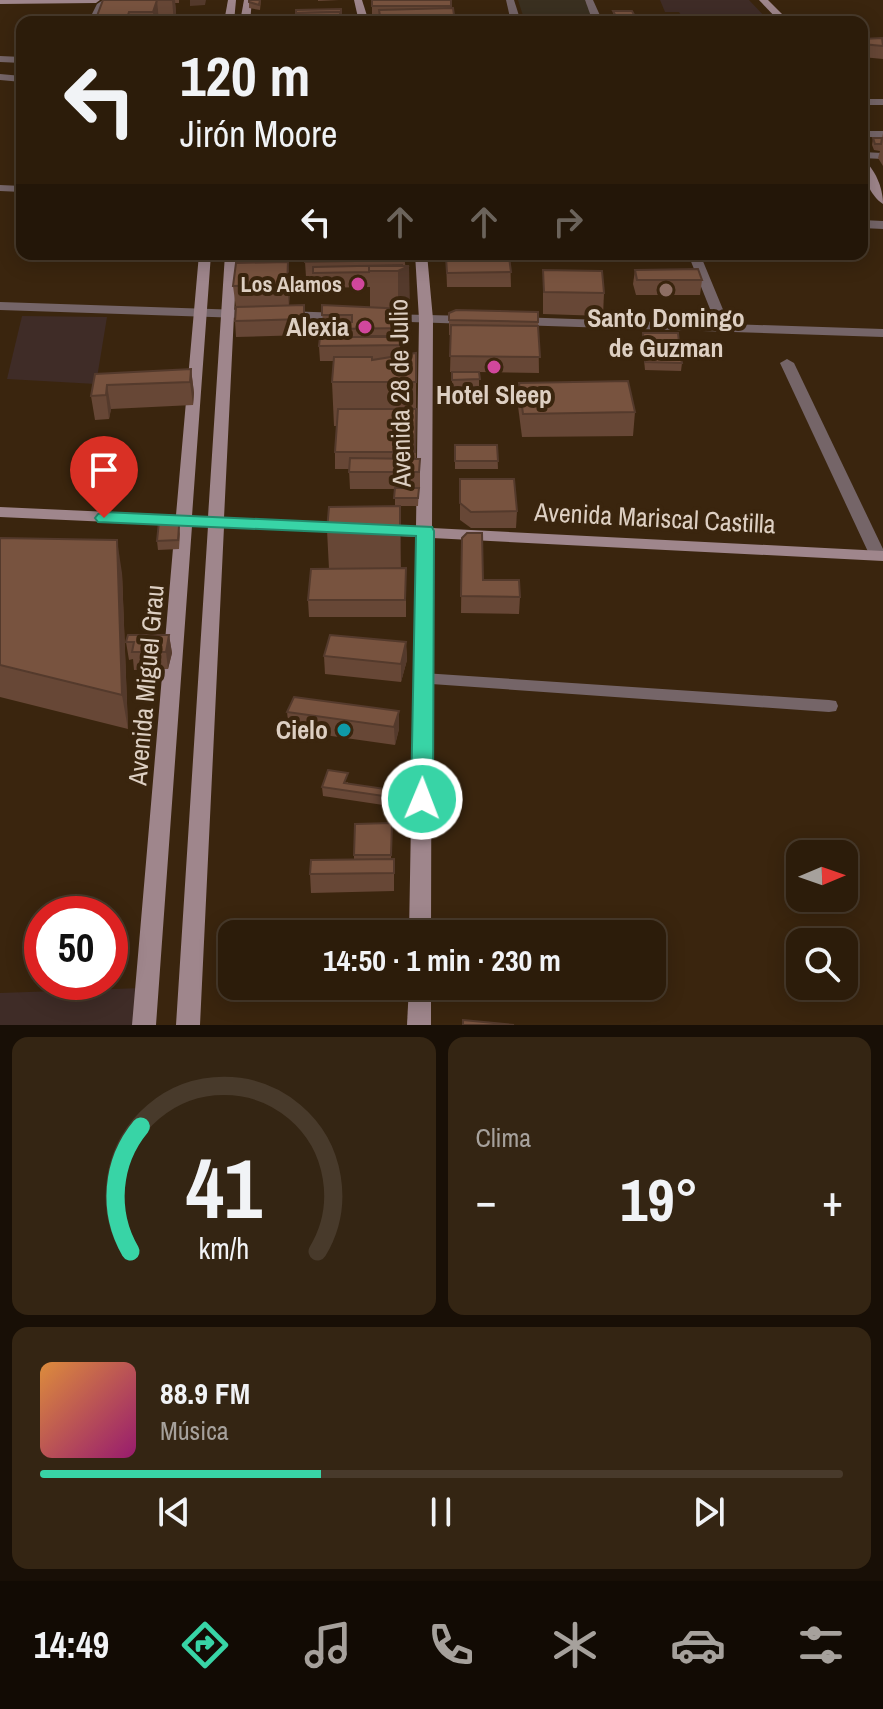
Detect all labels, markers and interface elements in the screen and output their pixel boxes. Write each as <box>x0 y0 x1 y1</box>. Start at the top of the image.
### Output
text: 120 m <box>180 38 310 113</box>
icon: left <box>48 48 152 152</box>
text: Jirón Moore <box>180 110 338 158</box>
icon: left <box>294 200 338 244</box>
icon: ahead <box>378 200 422 244</box>
icon: ahead <box>462 200 506 244</box>
icon: right <box>546 200 590 244</box>
place label: Los Alamos <box>240 269 342 299</box>
marker: Los Alamos <box>349 275 367 293</box>
marker: Santo Domingo de Guzman <box>657 281 675 299</box>
street label: Avenida 28 de Julio <box>380 299 419 488</box>
place label: Santo Domingo de Guzman <box>587 300 745 365</box>
place label: Alexia <box>286 309 349 344</box>
marker: Alexia <box>356 318 374 336</box>
marker: Hotel Sleep <box>485 358 503 376</box>
place label: Hotel Sleep <box>436 377 552 412</box>
pin <box>70 436 138 518</box>
icon: arrive <box>82 448 126 492</box>
street label: Avenida Mariscal Castilla <box>533 494 777 541</box>
street label: Avenida Miguel Grau <box>119 583 172 788</box>
place label: Cielo <box>276 712 328 747</box>
marker: Cielo <box>335 721 353 739</box>
position arrow <box>380 757 464 841</box>
north arrow <box>786 840 858 912</box>
map controls <box>786 840 858 1000</box>
speed limit sign: 50 <box>24 896 128 1000</box>
button: search <box>786 928 858 1000</box>
text: 14:50 · 1 min · 230 m <box>323 940 561 980</box>
text: Clima <box>476 1120 531 1155</box>
text: 41 <box>186 1132 262 1244</box>
text: 19° <box>620 1159 699 1240</box>
text: − <box>476 1170 497 1230</box>
text: + <box>822 1170 843 1230</box>
text: km/h <box>198 1229 249 1268</box>
text: 88.9 FM <box>160 1373 250 1413</box>
text: Música <box>160 1413 229 1448</box>
icon: previous <box>152 1490 196 1534</box>
icon: pause <box>419 1490 463 1534</box>
icon: next <box>687 1490 731 1534</box>
icon: directions <box>177 1617 233 1673</box>
icon: music <box>300 1617 356 1673</box>
icon: phone <box>423 1617 479 1673</box>
icon: climate <box>547 1617 603 1673</box>
icon: car <box>670 1617 726 1673</box>
icon: filters <box>793 1617 849 1673</box>
text: 14:49 <box>34 1621 109 1669</box>

